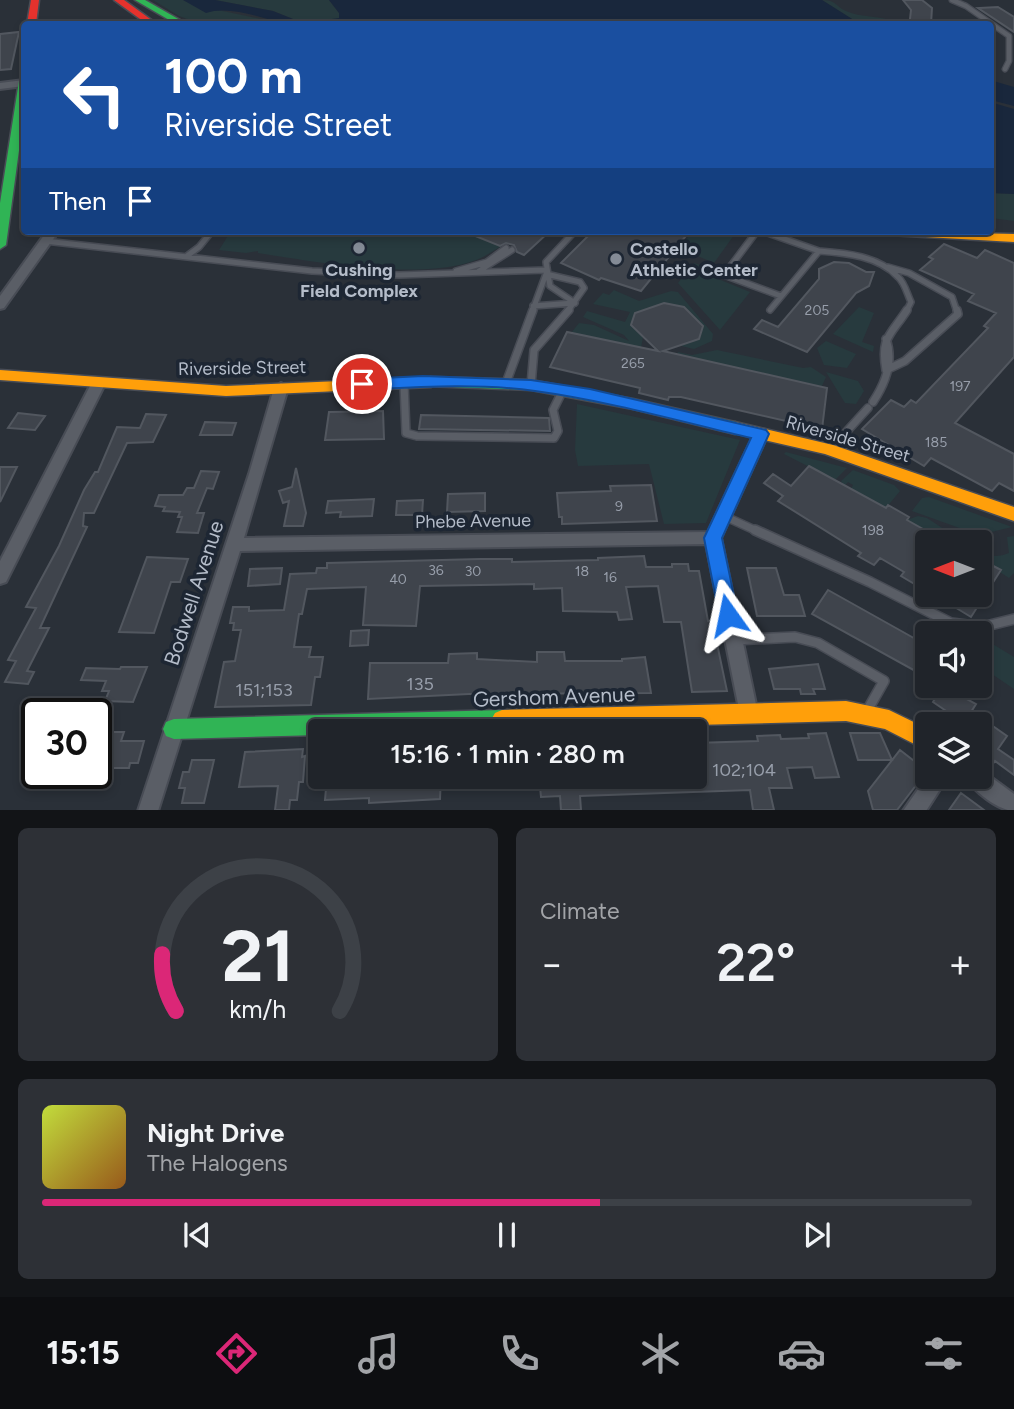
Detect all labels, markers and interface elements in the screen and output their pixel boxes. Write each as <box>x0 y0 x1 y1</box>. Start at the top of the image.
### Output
text: 100 m <box>164 46 303 105</box>
icon: left <box>49 49 140 140</box>
text: Riverside Street <box>164 106 392 144</box>
icon: arrive <box>121 182 159 220</box>
text: Then <box>49 185 107 217</box>
place label: Costello Athletic Center <box>630 238 758 281</box>
marker: Cushing Field Complex <box>351 240 367 256</box>
marker: Costello Athletic Center <box>608 251 624 267</box>
place label: Cushing Field Complex <box>300 259 418 302</box>
house number: 205 <box>805 302 829 319</box>
pin <box>332 354 392 414</box>
house number: 265 <box>621 355 645 372</box>
street label: Riverside Street <box>178 356 307 380</box>
icon: arrive <box>343 365 381 403</box>
house number: 197 <box>949 378 971 395</box>
street label: Riverside Street <box>783 411 913 467</box>
house number: 185 <box>925 434 947 451</box>
house number: 9 <box>615 498 623 515</box>
street label: Phebe Avenue <box>415 509 531 533</box>
street label: Bodwell Avenue <box>158 517 229 668</box>
house number: 198 <box>862 522 884 539</box>
north arrow <box>915 530 992 607</box>
map controls <box>915 530 992 789</box>
house number: 36 <box>428 562 444 579</box>
house number: 30 <box>465 563 481 580</box>
house number: 18 <box>575 563 589 580</box>
house number: 16 <box>603 569 617 586</box>
house number: 40 <box>389 571 407 588</box>
position arrow <box>691 578 765 652</box>
button: sound <box>915 621 992 698</box>
house number: 135 <box>406 673 434 695</box>
house number: 151;153 <box>235 679 293 701</box>
street label: Gershom Avenue <box>472 681 636 712</box>
speed limit sign: 30 <box>21 698 112 789</box>
button: layers <box>915 712 992 789</box>
text: 15:16 · 1 min · 280 m <box>390 738 625 770</box>
house number: 102;104 <box>712 759 776 781</box>
text: Climate <box>540 897 619 925</box>
text: 21 <box>222 912 294 999</box>
text: 22° <box>717 932 795 994</box>
text: − <box>540 941 564 987</box>
text: + <box>948 941 972 987</box>
text: km/h <box>229 993 287 1023</box>
text: Night Drive <box>147 1117 284 1149</box>
text: The Halogens <box>147 1149 288 1177</box>
icon: previous <box>178 1216 216 1254</box>
icon: pause <box>488 1216 526 1254</box>
icon: next <box>798 1216 836 1254</box>
icon: directions <box>212 1329 261 1378</box>
icon: music <box>354 1329 403 1378</box>
icon: phone <box>495 1329 544 1378</box>
icon: climate <box>636 1329 685 1378</box>
icon: car <box>777 1329 826 1378</box>
icon: filters <box>919 1329 968 1378</box>
text: 15:15 <box>46 1334 120 1372</box>

